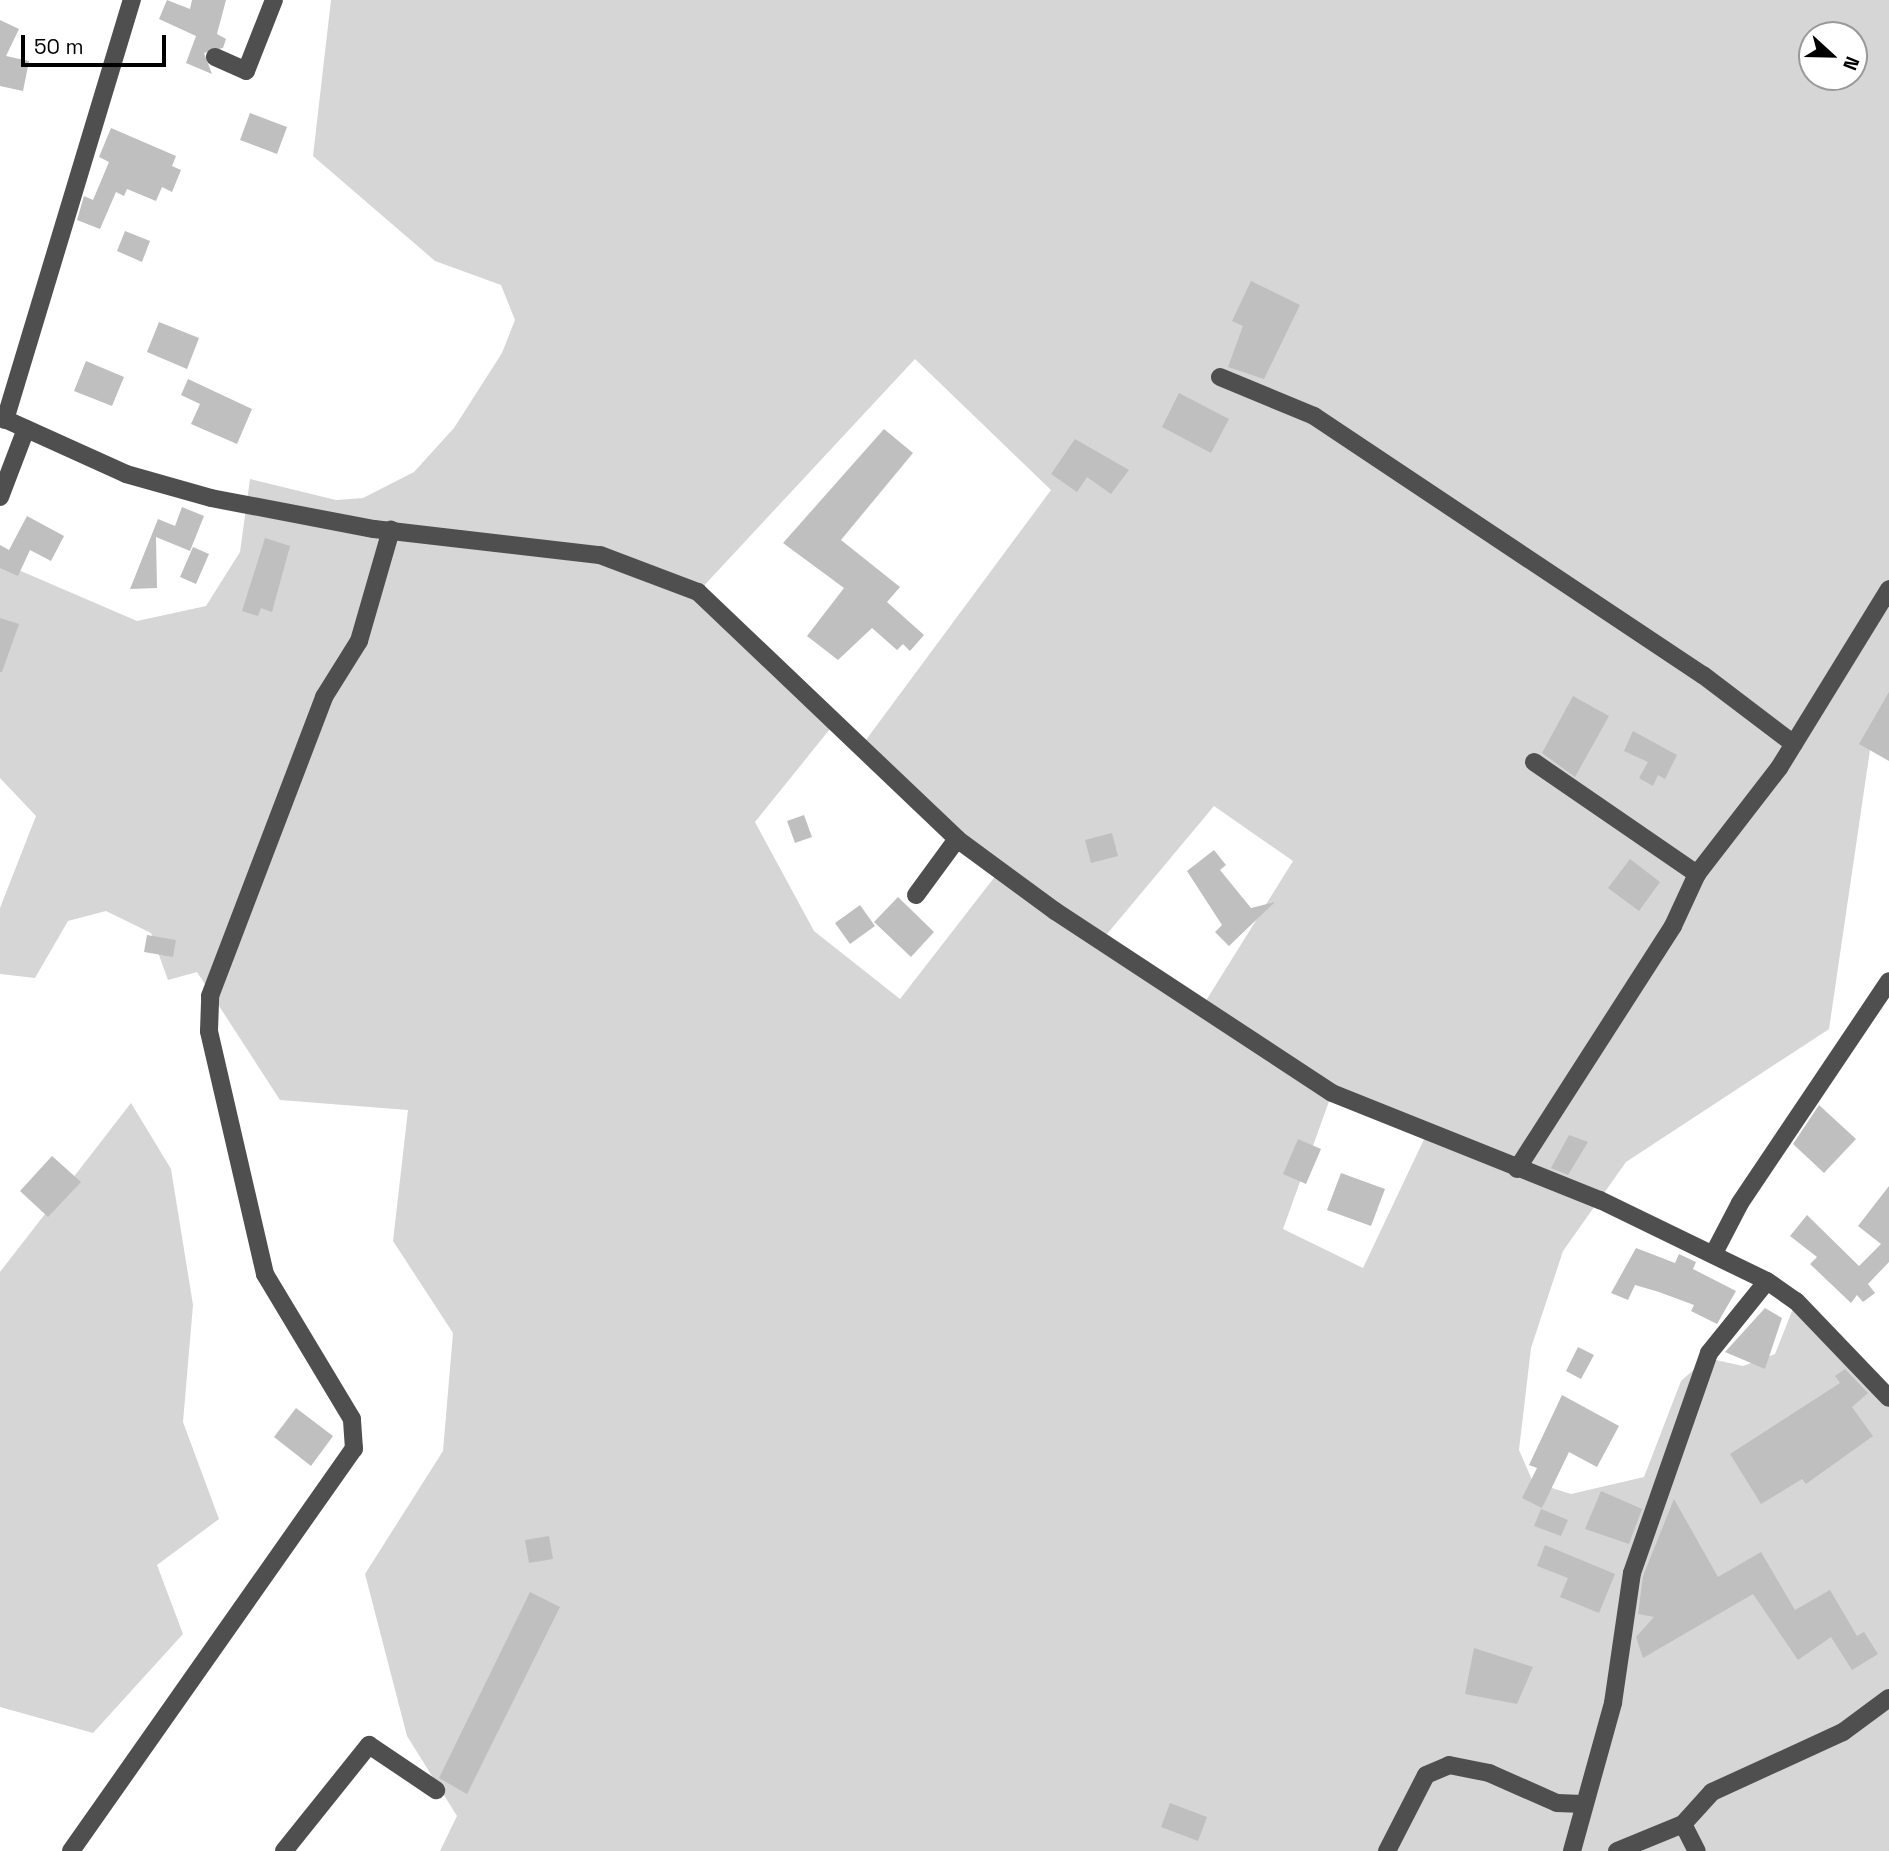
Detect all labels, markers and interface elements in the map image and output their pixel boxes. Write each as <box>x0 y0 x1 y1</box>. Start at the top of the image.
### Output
scale bar <box>24 21 170 65</box>
north arrow <box>1798 21 1868 91</box>
text: 50 m <box>34 33 84 60</box>
text: N <box>1837 53 1865 74</box>

